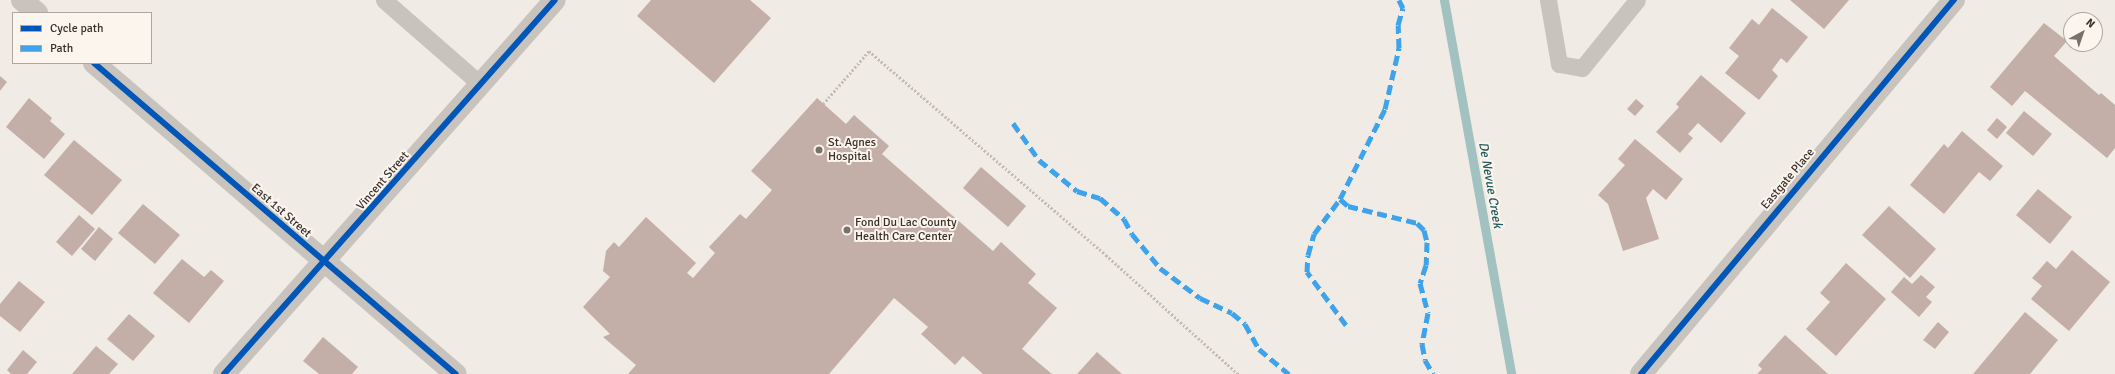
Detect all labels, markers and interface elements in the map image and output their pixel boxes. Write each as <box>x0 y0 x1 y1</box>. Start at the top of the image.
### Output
legend <box>12 12 152 64</box>
north arrow <box>2063 12 2103 52</box>
text: N <box>2083 16 2098 31</box>
text: Cycle path <box>50 21 103 36</box>
text: Path <box>50 41 73 56</box>
place label: St. Agnes Hospital <box>828 136 876 164</box>
water label: De Nevue Creek <box>1475 141 1505 229</box>
marker: St. Agnes Hospital <box>813 144 825 156</box>
street label: Eastgate Place <box>1758 146 1818 212</box>
street label: Vincent Street <box>354 149 412 213</box>
street label: East 1st Street <box>248 181 314 241</box>
place label: Fond Du Lac County Health Care Center <box>855 216 957 244</box>
marker: Fond Du Lac County Health Care Center <box>842 225 852 235</box>

